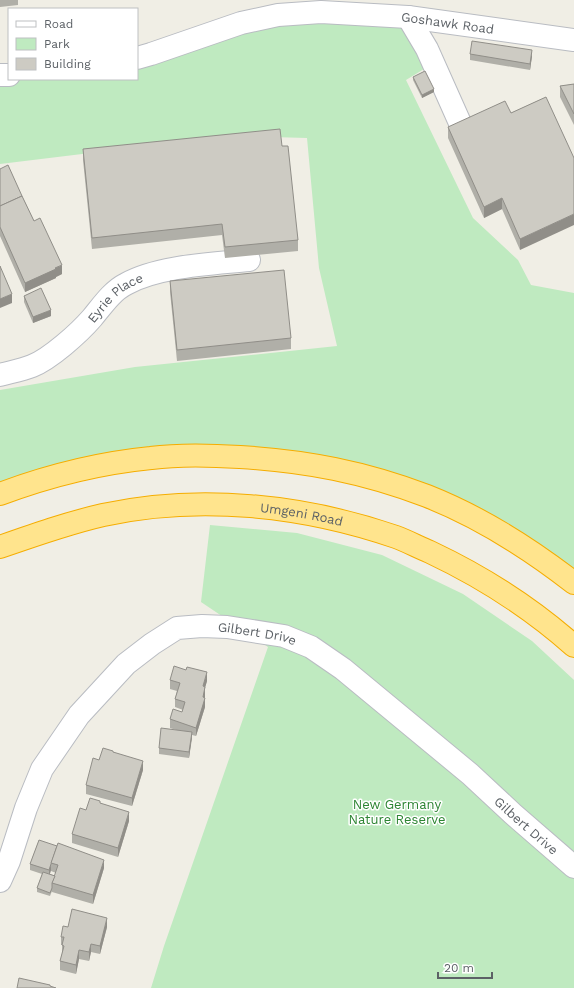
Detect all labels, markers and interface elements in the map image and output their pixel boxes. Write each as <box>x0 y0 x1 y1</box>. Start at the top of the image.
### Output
legend <box>8 8 138 80</box>
street label: Goshawk Road <box>401 9 495 36</box>
text: Road <box>44 17 73 31</box>
text: Park <box>44 37 70 51</box>
text: Building <box>44 57 91 71</box>
street label: Eyrie Place <box>84 270 145 325</box>
street label: Umgeni Road <box>260 500 345 529</box>
street label: Gilbert Drive <box>218 619 299 648</box>
street label: Gilbert Drive <box>492 793 561 857</box>
park label: New Germany Nature Reserve <box>349 797 445 827</box>
scale bar <box>438 954 492 980</box>
text: 20 m <box>444 961 474 975</box>

